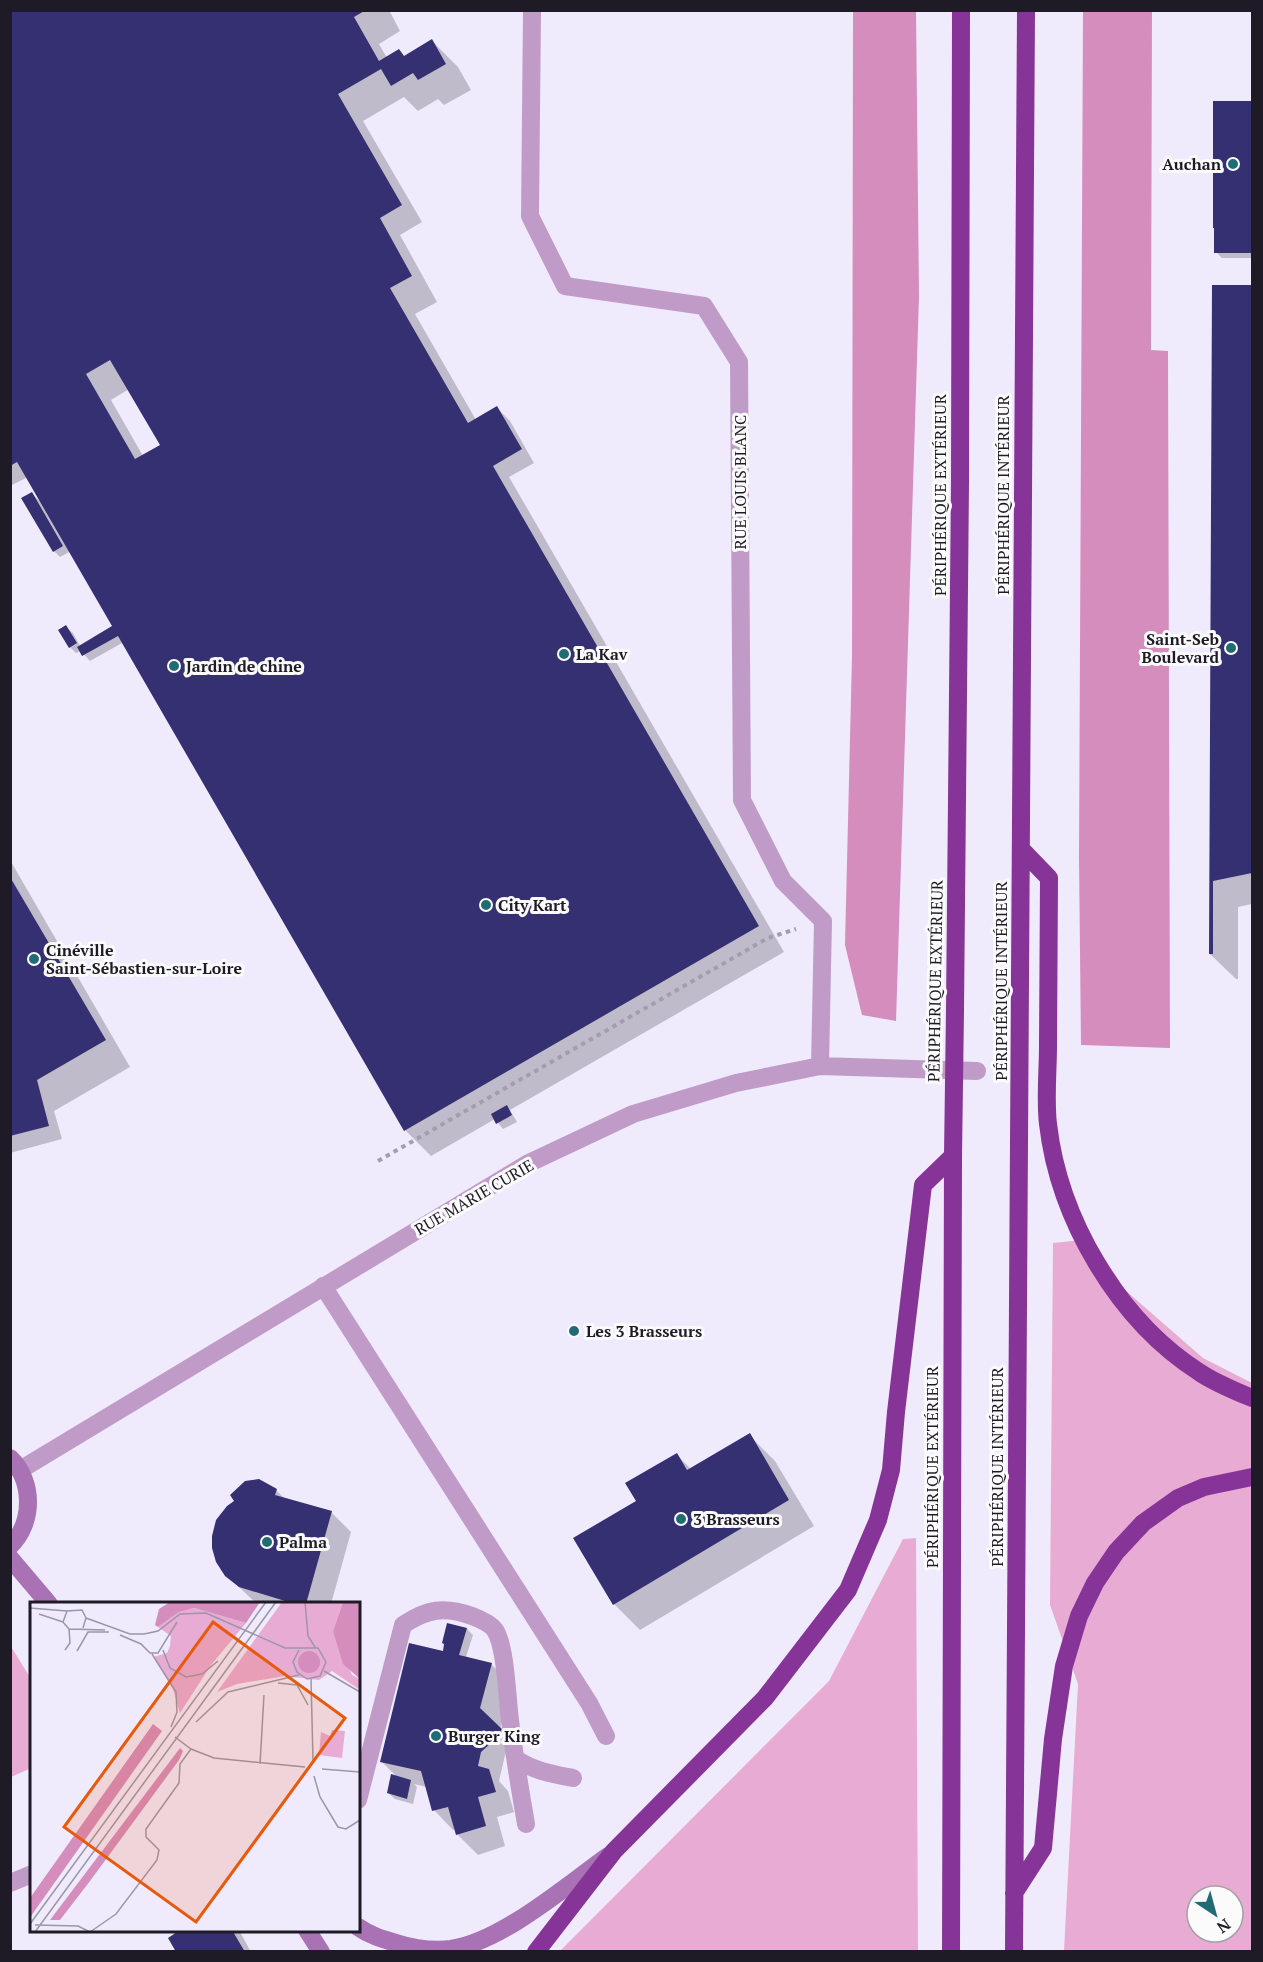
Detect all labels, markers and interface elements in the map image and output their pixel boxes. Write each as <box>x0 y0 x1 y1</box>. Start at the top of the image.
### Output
place label: Auchan <box>1162 153 1222 175</box>
marker: Auchan <box>1226 157 1240 171</box>
street label: PÉRIPHÉRIQUE EXTÉRIEUR <box>929 393 951 596</box>
street label: PÉRIPHÉRIQUE INTÉRIEUR <box>992 394 1014 595</box>
street label: RUE LOUIS BLANC <box>729 415 751 549</box>
place label: Saint-Seb Boulevard <box>1142 628 1219 668</box>
marker: Saint-Seb Boulevard <box>1224 641 1238 655</box>
place label: La Kav <box>576 643 628 665</box>
marker: La Kav <box>557 647 571 661</box>
place label: Jardin de chine <box>186 655 302 677</box>
marker: Jardin de chine <box>167 659 181 673</box>
street label: PÉRIPHÉRIQUE EXTÉRIEUR <box>922 879 948 1082</box>
street label: PÉRIPHÉRIQUE INTÉRIEUR <box>990 880 1012 1081</box>
place label: City Kart <box>498 894 567 916</box>
marker: City Kart <box>479 898 493 912</box>
place label: Cinéville Saint-Sébastien-sur-Loire <box>46 939 242 979</box>
marker: Cinéville Saint-Sébastien-sur-Loire <box>27 952 41 966</box>
street label: RUE MARIE CURIE <box>410 1154 538 1240</box>
place label: Les 3 Brasseurs <box>586 1320 702 1342</box>
marker: Les 3 Brasseurs <box>567 1324 581 1338</box>
street label: PÉRIPHÉRIQUE EXTÉRIEUR <box>921 1365 943 1568</box>
street label: PÉRIPHÉRIQUE INTÉRIEUR <box>986 1366 1008 1567</box>
place label: 3 Brasseurs <box>693 1508 780 1530</box>
marker: 3 Brasseurs <box>674 1512 688 1526</box>
place label: Palma <box>279 1531 327 1553</box>
marker: Palma <box>260 1535 274 1549</box>
inset map <box>30 1602 360 1932</box>
place label: Burger King <box>448 1725 541 1747</box>
marker: Burger King <box>429 1729 443 1743</box>
north arrow <box>1185 1884 1245 1944</box>
text: N <box>1212 1914 1235 1939</box>

